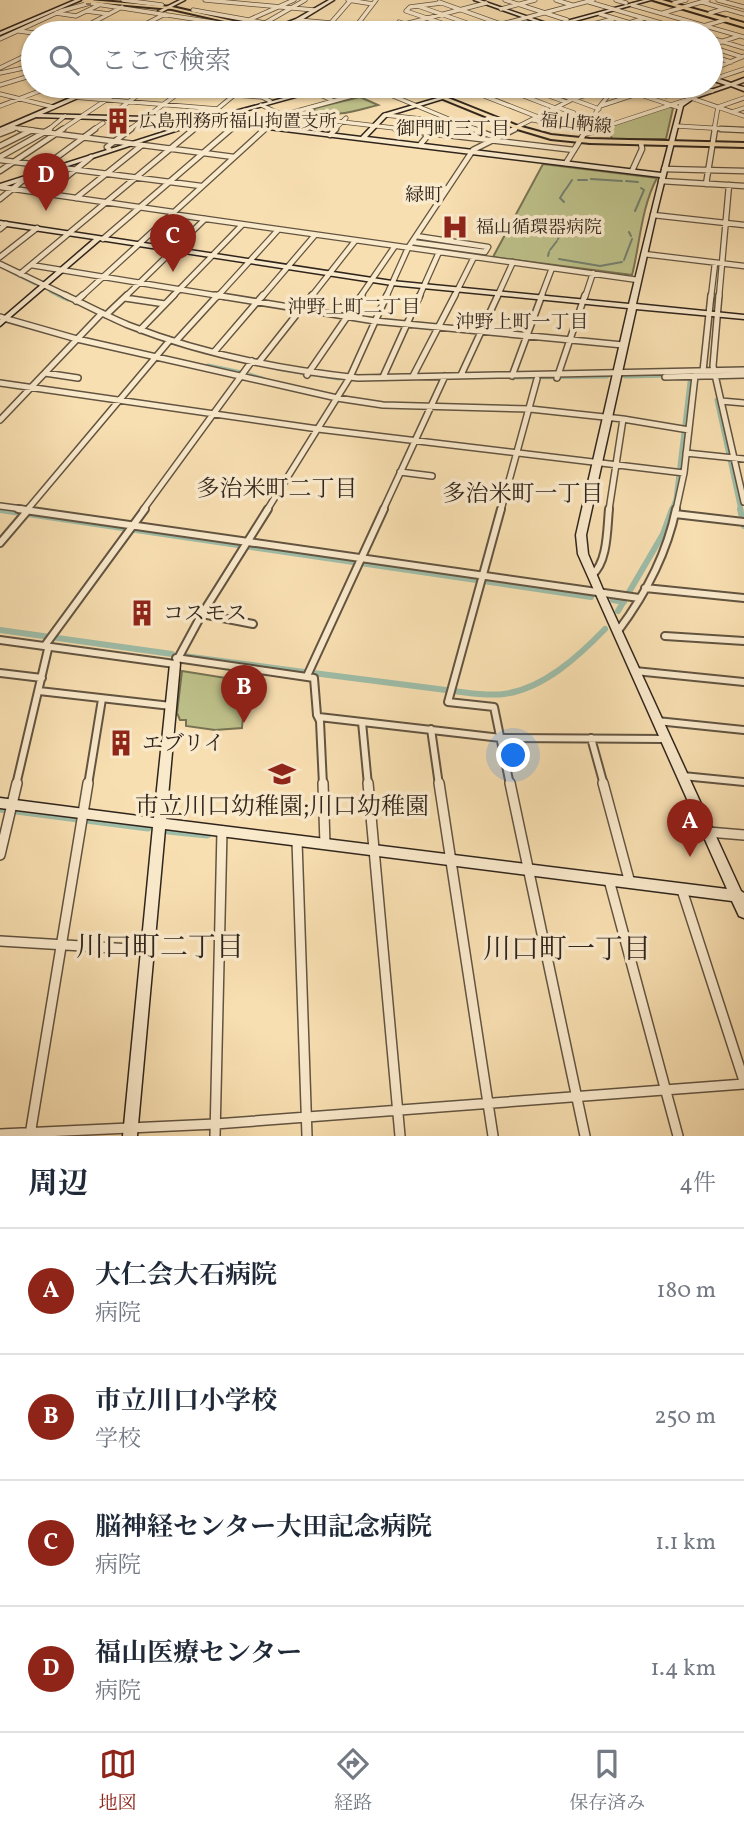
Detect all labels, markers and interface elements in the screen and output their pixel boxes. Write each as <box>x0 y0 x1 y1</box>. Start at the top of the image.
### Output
search box <box>21 21 723 98</box>
icon: search <box>45 41 83 79</box>
text: ここで検索 <box>101 44 231 80</box>
building icon: 広島刑務所福山拘置支所 <box>103 106 133 136</box>
street label: 福山鞆線 <box>539 108 613 141</box>
place label: 広島刑務所福山拘置支所 <box>139 110 337 135</box>
district label: 御門町三丁目 <box>396 117 510 143</box>
pin: D <box>23 153 69 211</box>
district label: 緑町 <box>405 183 443 209</box>
hospital icon: 福山循環器病院 <box>440 212 470 242</box>
pin: C <box>150 214 196 272</box>
place label: 福山循環器病院 <box>476 216 602 241</box>
district label: 沖野上町二丁目 <box>287 295 421 321</box>
district label: 沖野上町一丁目 <box>455 310 589 336</box>
district label: 多治米町二丁目 <box>197 474 358 506</box>
district label: 多治米町一丁目 <box>443 479 604 511</box>
building icon: コスモス <box>127 598 157 628</box>
place label: コスモス <box>163 600 247 629</box>
pin: B <box>221 665 267 723</box>
building icon: エブリイ <box>106 728 136 758</box>
place label: エブリイ <box>142 730 225 759</box>
your location <box>496 738 530 772</box>
school or university icon: 市立川口幼稚園;川口幼稚園 <box>267 759 297 789</box>
place label: 市立川口幼稚園;川口幼稚園 <box>135 791 429 825</box>
pin: A <box>667 799 713 857</box>
district label: 川口町二丁目 <box>76 929 244 968</box>
district label: 川口町一丁目 <box>483 931 651 970</box>
text: 周辺 <box>28 1164 88 1206</box>
text: 4件 <box>679 1168 716 1200</box>
text: 大仁会大石病院 <box>95 1258 277 1294</box>
text: A <box>43 1275 59 1307</box>
text: 180 m <box>657 1275 716 1307</box>
text: 病院 <box>95 1298 141 1330</box>
text: 市立川口小学校 <box>95 1384 277 1420</box>
text: B <box>43 1401 59 1433</box>
text: 250 m <box>654 1401 716 1433</box>
text: 学校 <box>95 1424 141 1456</box>
text: 脳神経センター大田記念病院 <box>95 1510 432 1546</box>
text: C <box>44 1527 58 1559</box>
text: 1.1 km <box>655 1527 716 1559</box>
text: 病院 <box>95 1550 141 1582</box>
text: 福山医療センター <box>95 1636 302 1672</box>
text: D <box>43 1653 59 1685</box>
text: 1.4 km <box>650 1653 716 1685</box>
text: 病院 <box>95 1676 141 1708</box>
tab: 地図 <box>99 1745 137 1817</box>
tab: 経路 <box>334 1745 372 1817</box>
tab: 保存済み <box>569 1745 645 1817</box>

